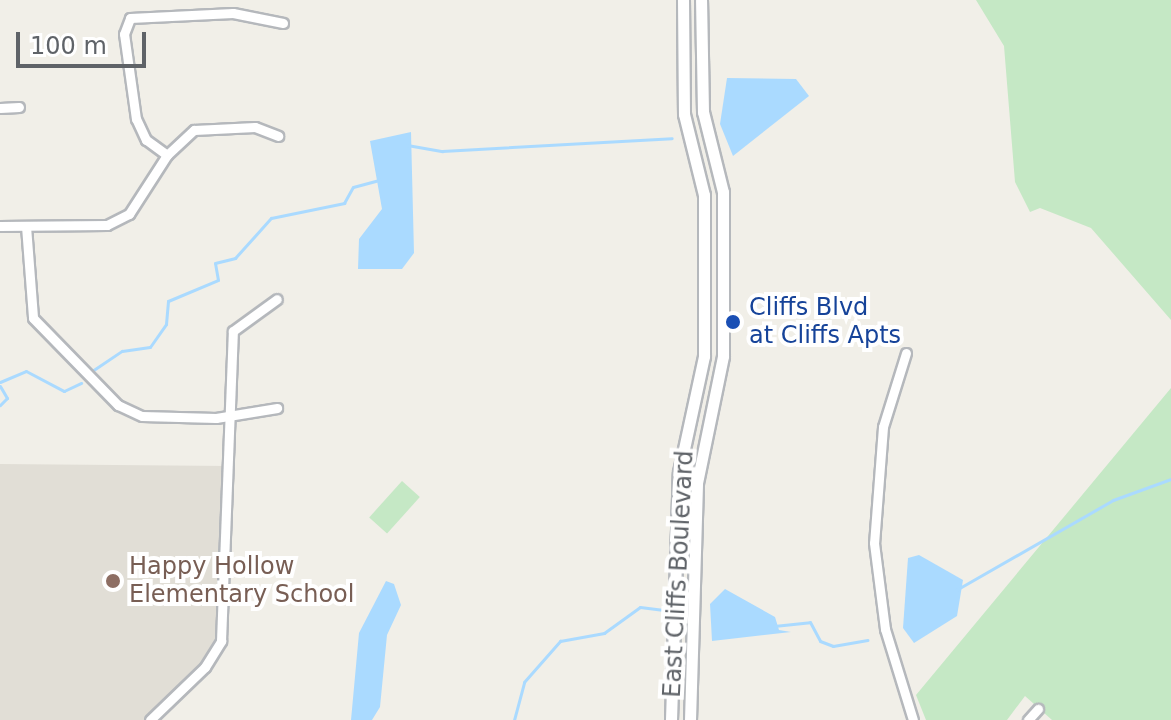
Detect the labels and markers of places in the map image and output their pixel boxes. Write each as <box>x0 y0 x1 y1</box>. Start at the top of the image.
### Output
place label: Cliffs Blvd at Cliffs Apts <box>749 294 901 350</box>
marker: Cliffs Blvd at Cliffs Apts <box>724 313 742 331</box>
place label: Happy Hollow Elementary School <box>129 553 354 609</box>
marker: Happy Hollow Elementary School <box>104 572 122 590</box>

